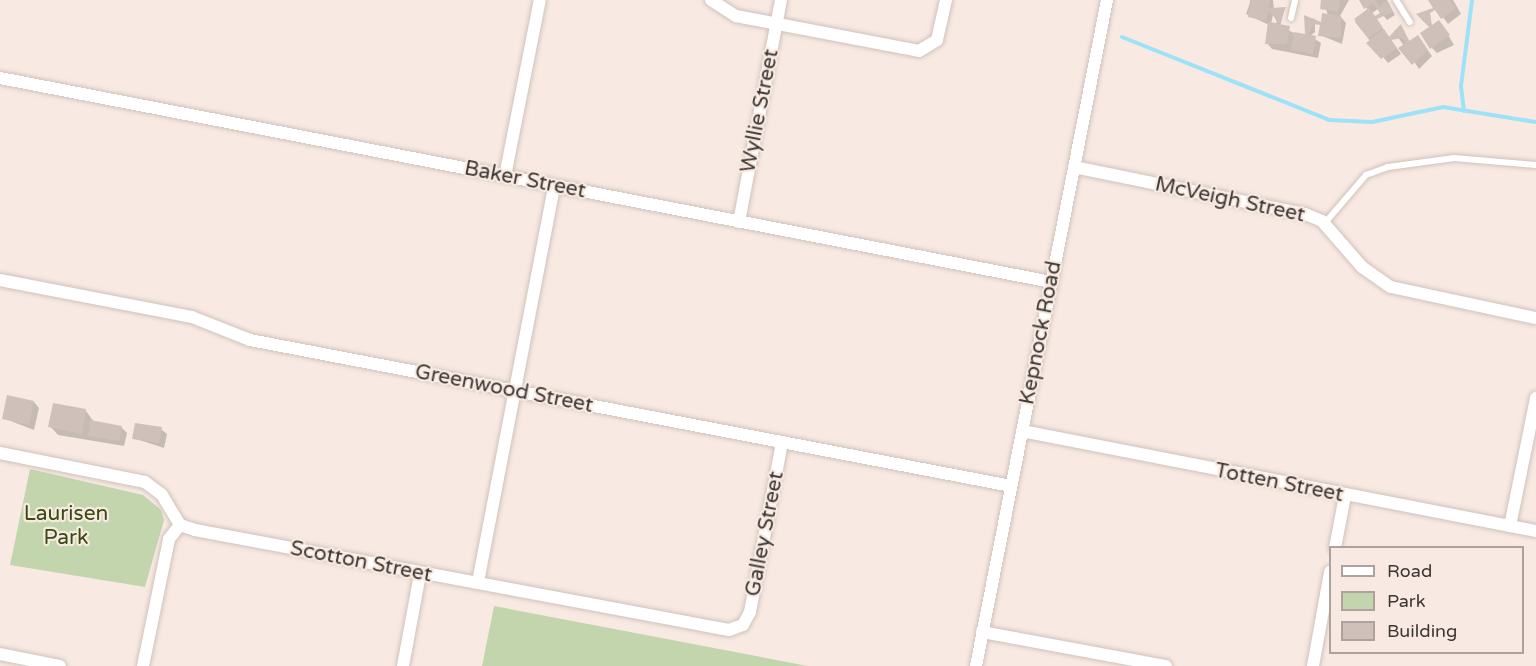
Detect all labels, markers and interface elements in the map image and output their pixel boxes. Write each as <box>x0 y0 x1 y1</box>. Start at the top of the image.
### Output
street label: Wyllie Street <box>736 47 784 175</box>
street label: Baker Street <box>462 156 588 204</box>
street label: McVeigh Street <box>1153 172 1307 228</box>
street label: Kepnock Road <box>1015 259 1067 407</box>
street label: Greenwood Street <box>413 359 595 419</box>
street label: Totten Street <box>1213 458 1345 508</box>
street label: Galley Street <box>741 469 789 599</box>
park label: Laurisen Park <box>24 501 108 551</box>
street label: Scotton Street <box>288 536 434 588</box>
legend <box>1329 546 1524 654</box>
text: Road <box>1387 560 1432 582</box>
text: Park <box>1387 590 1425 612</box>
text: Building <box>1387 620 1457 642</box>

